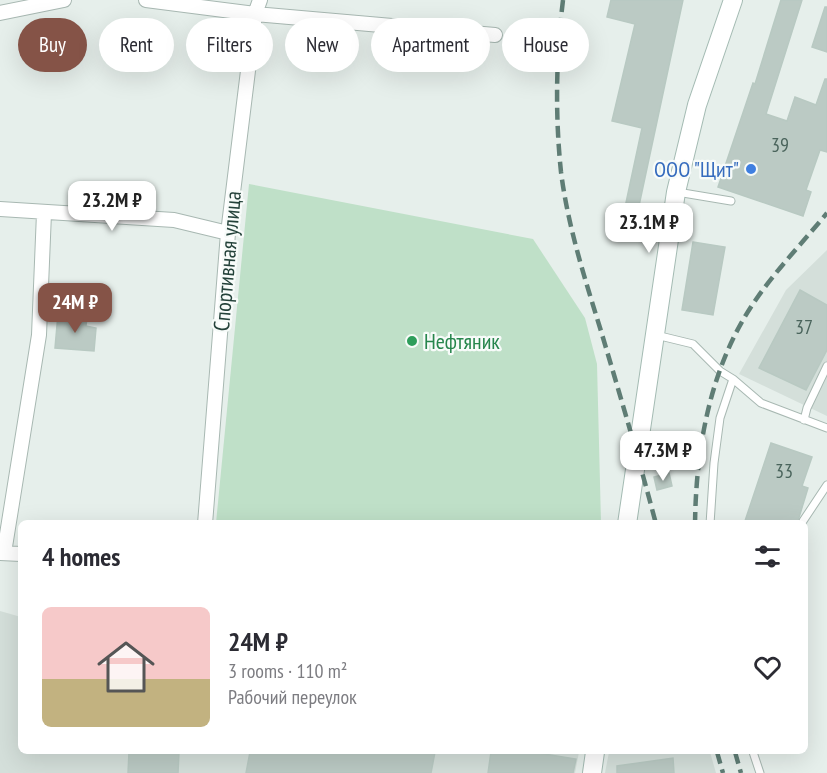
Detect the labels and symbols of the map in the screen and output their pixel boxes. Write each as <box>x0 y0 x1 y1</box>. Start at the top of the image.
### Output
house number: 39 <box>771 132 789 158</box>
place label: ООО "Щит" <box>654 155 739 183</box>
marker: ООО "Щит" <box>744 162 758 176</box>
pin: 23.2M ₽ <box>57 181 167 232</box>
street label: Спортивная улица <box>207 190 247 332</box>
pin: 23.1M ₽ <box>594 203 704 254</box>
pin: 24M ₽ <box>33 283 117 334</box>
house number: 37 <box>795 314 813 340</box>
place label: Нефтяник <box>424 327 500 355</box>
marker: Нефтяник <box>405 334 419 348</box>
pin: 47.3M ₽ <box>608 431 718 482</box>
house number: 33 <box>775 458 793 484</box>

